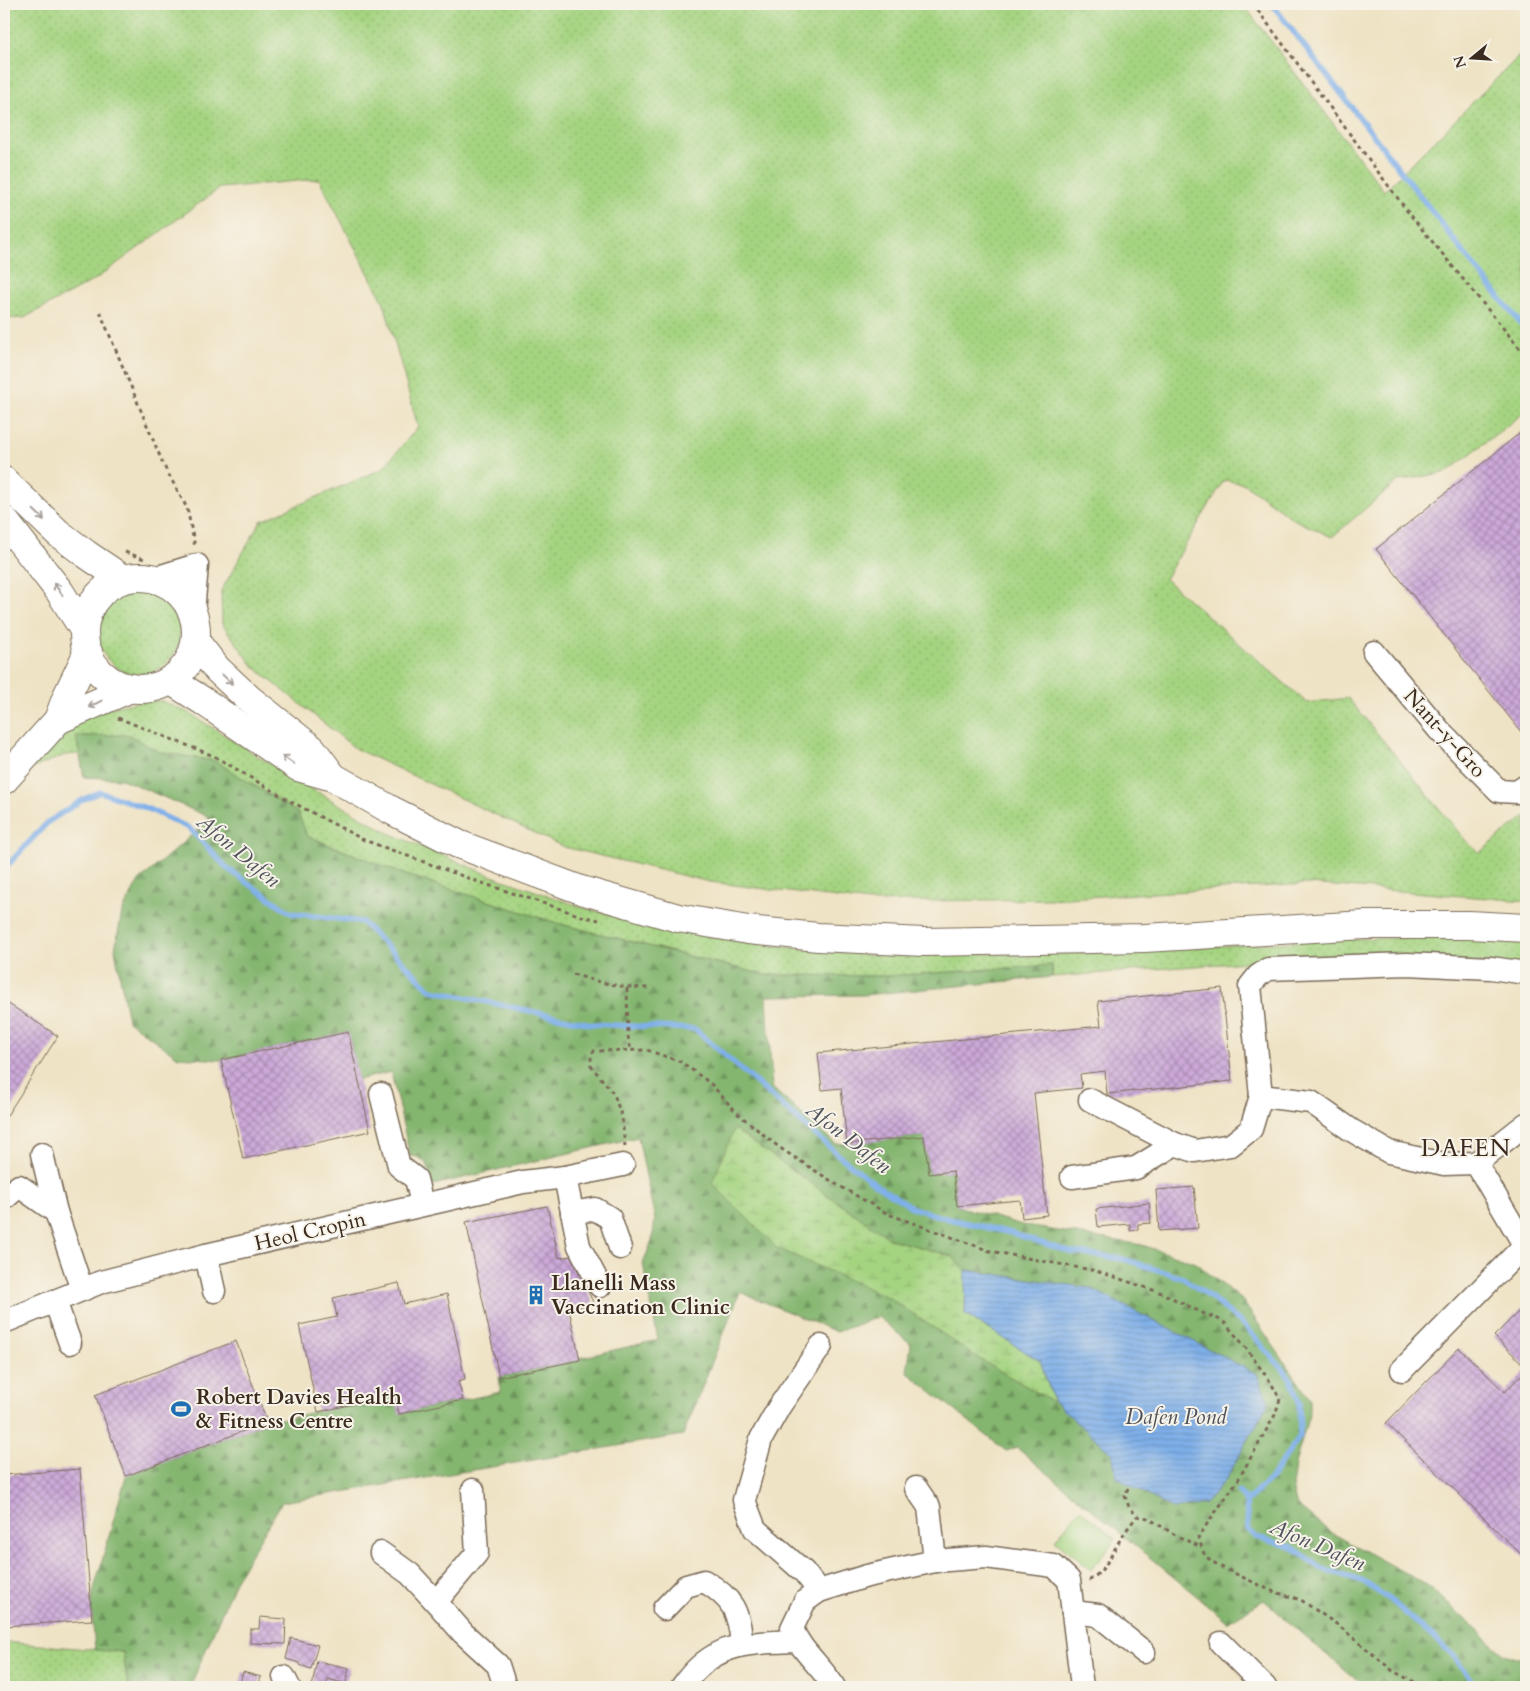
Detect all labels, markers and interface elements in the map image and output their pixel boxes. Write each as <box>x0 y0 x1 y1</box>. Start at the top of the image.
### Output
north arrow <box>1448 32 1498 82</box>
text: N <box>1449 53 1471 71</box>
one-way arrow <box>33 508 45 521</box>
one-way arrow <box>53 582 63 596</box>
one-way arrow <box>221 673 234 685</box>
street label: Nant-y-Gro <box>1397 682 1493 784</box>
one-way arrow <box>87 699 102 709</box>
one-way arrow <box>281 755 295 765</box>
water label: Afon Dafen <box>189 806 287 895</box>
water label: Afon Dafen <box>799 1094 897 1181</box>
district label: DAFEN <box>1421 1132 1511 1165</box>
street label: Heol Cropin <box>252 1205 369 1258</box>
place label: Llanelli Mass Vaccination Clinic <box>551 1269 730 1322</box>
building icon: Llanelli Mass Vaccination Clinic <box>525 1284 547 1306</box>
place label: Robert Davies Health & Fitness Centre <box>196 1383 402 1436</box>
sports icon: Robert Davies Health & Fitness Centre <box>170 1398 192 1420</box>
water label: Dafen Pond <box>1125 1402 1228 1432</box>
water label: Afon Dafen <box>1265 1511 1370 1578</box>

